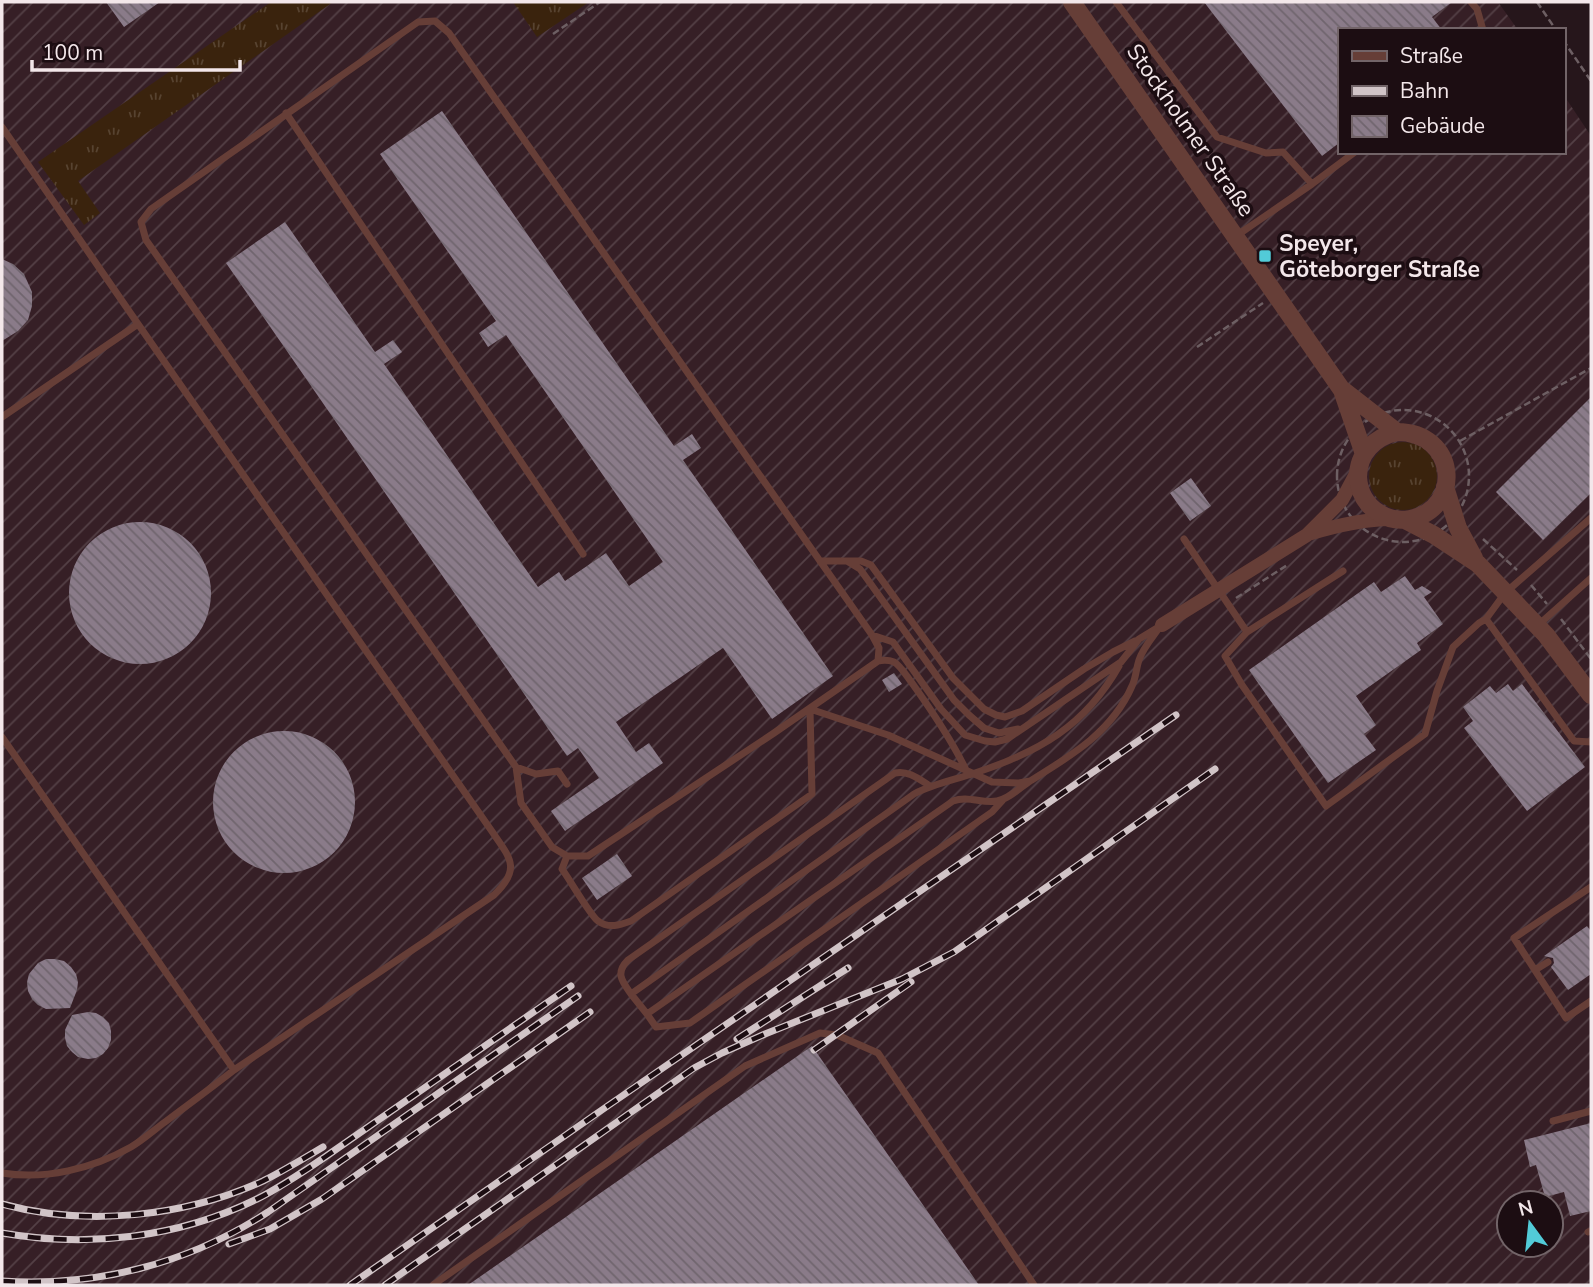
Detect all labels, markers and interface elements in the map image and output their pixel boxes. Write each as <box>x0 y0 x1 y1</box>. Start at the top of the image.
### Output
scale bar <box>32 28 240 72</box>
legend <box>1338 28 1565 154</box>
street label: Stockholmer Straße <box>1119 38 1262 223</box>
text: 100 m <box>42 39 103 67</box>
text: Straße <box>1400 42 1463 70</box>
text: Bahn <box>1400 77 1449 105</box>
text: Gebäude <box>1400 112 1485 140</box>
place label: Speyer, Göteborger Straße <box>1279 228 1480 285</box>
marker: Speyer, Göteborger Straße <box>1257 248 1273 264</box>
north arrow <box>1495 1189 1565 1259</box>
text: N <box>1516 1194 1536 1223</box>

